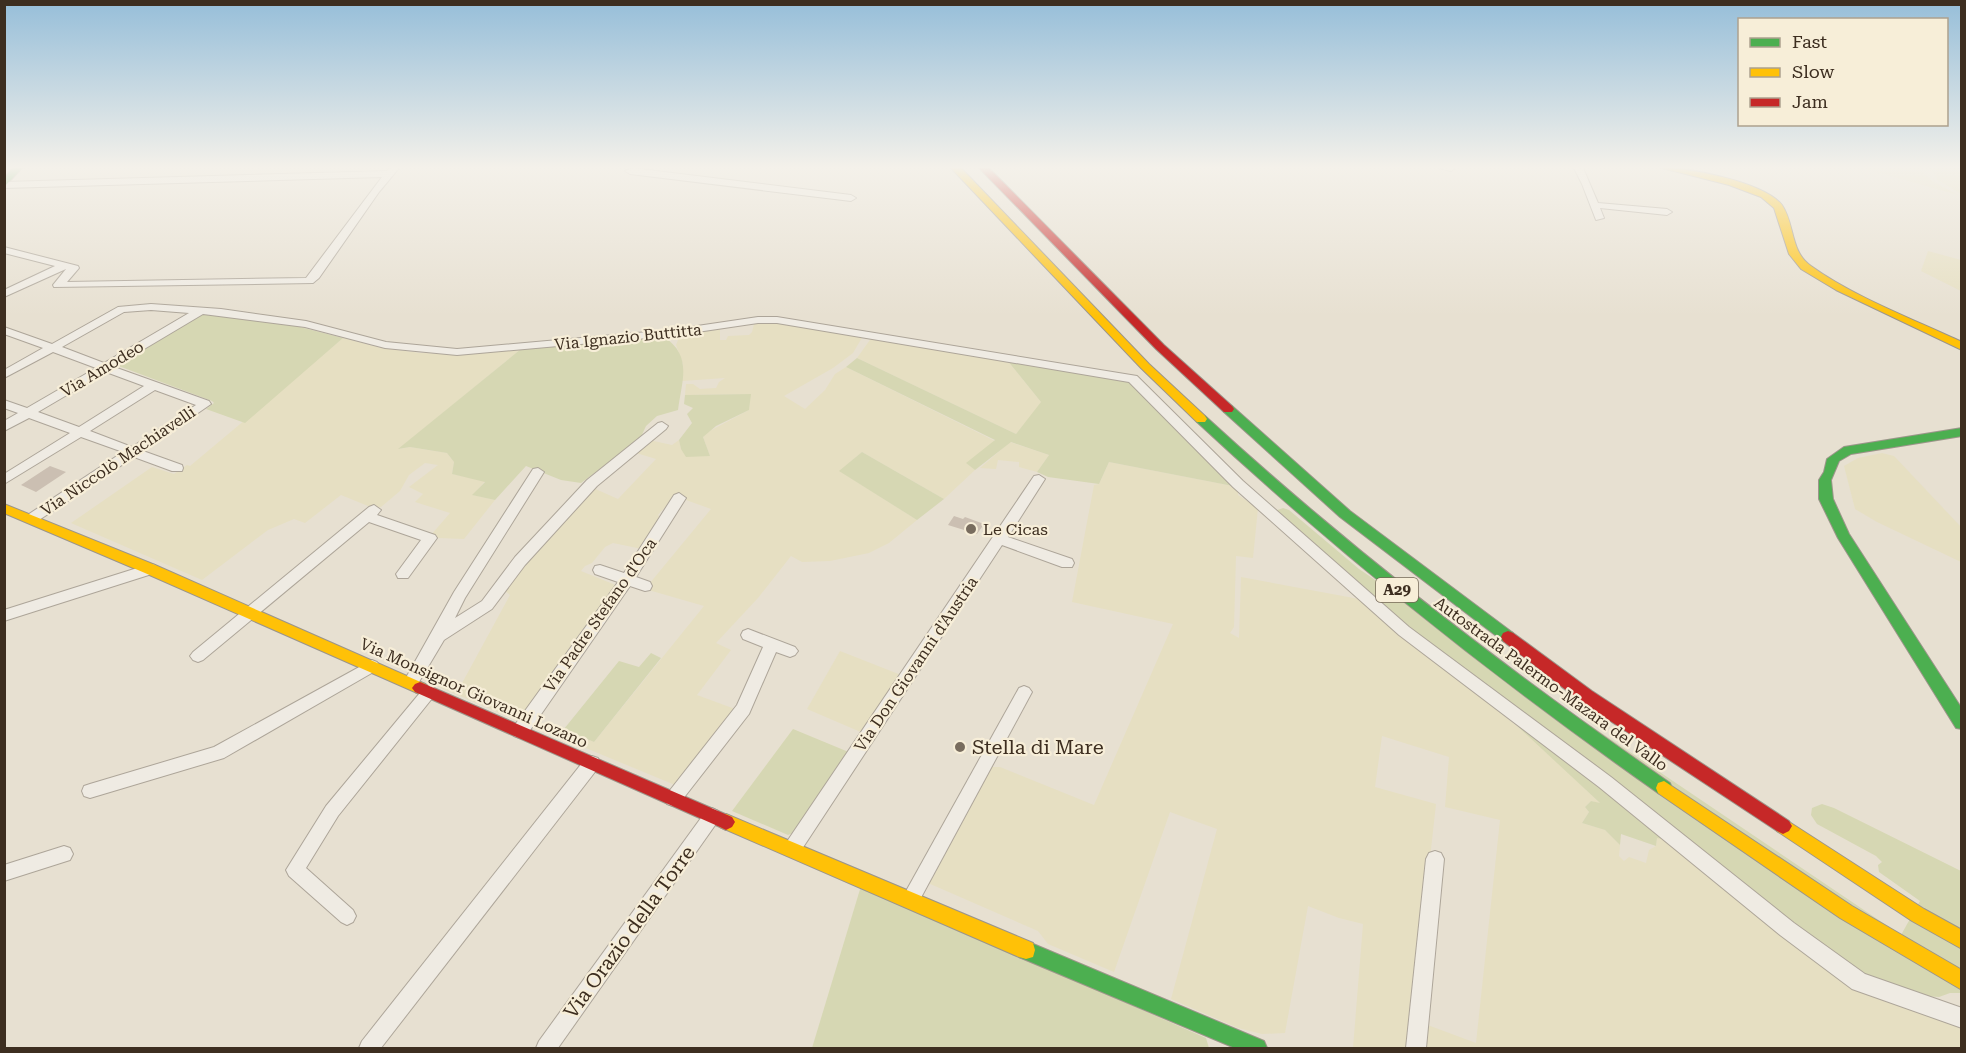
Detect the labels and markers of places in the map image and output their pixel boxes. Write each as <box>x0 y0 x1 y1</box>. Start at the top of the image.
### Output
place label: Le Cicas <box>983 520 1048 539</box>
marker: Le Cicas <box>964 522 978 536</box>
place label: Stella di Mare <box>972 735 1104 759</box>
marker: Stella di Mare <box>953 740 967 754</box>

